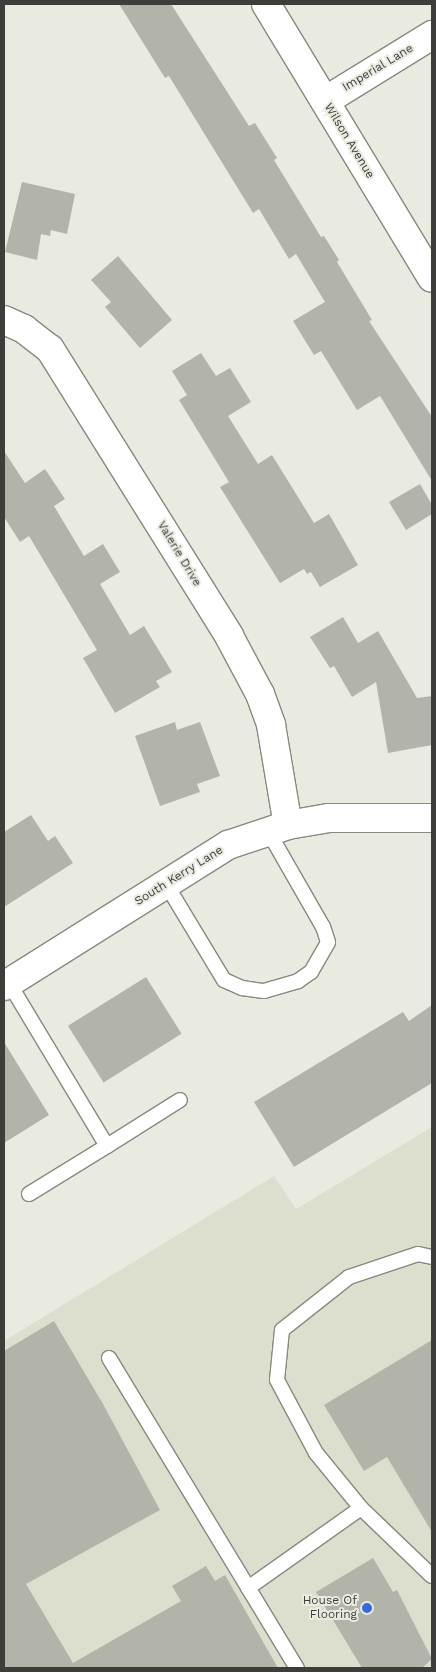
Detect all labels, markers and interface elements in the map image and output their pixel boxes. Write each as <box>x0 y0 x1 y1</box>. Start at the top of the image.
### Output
street label: Imperial Lane <box>340 41 416 95</box>
street label: Wilson Avenue <box>321 100 377 182</box>
street label: Valerie Drive <box>154 519 204 589</box>
street label: South Kerry Lane <box>132 843 226 909</box>
place label: House Of Flooring <box>303 1594 357 1622</box>
marker: House Of Flooring <box>361 1602 373 1614</box>

